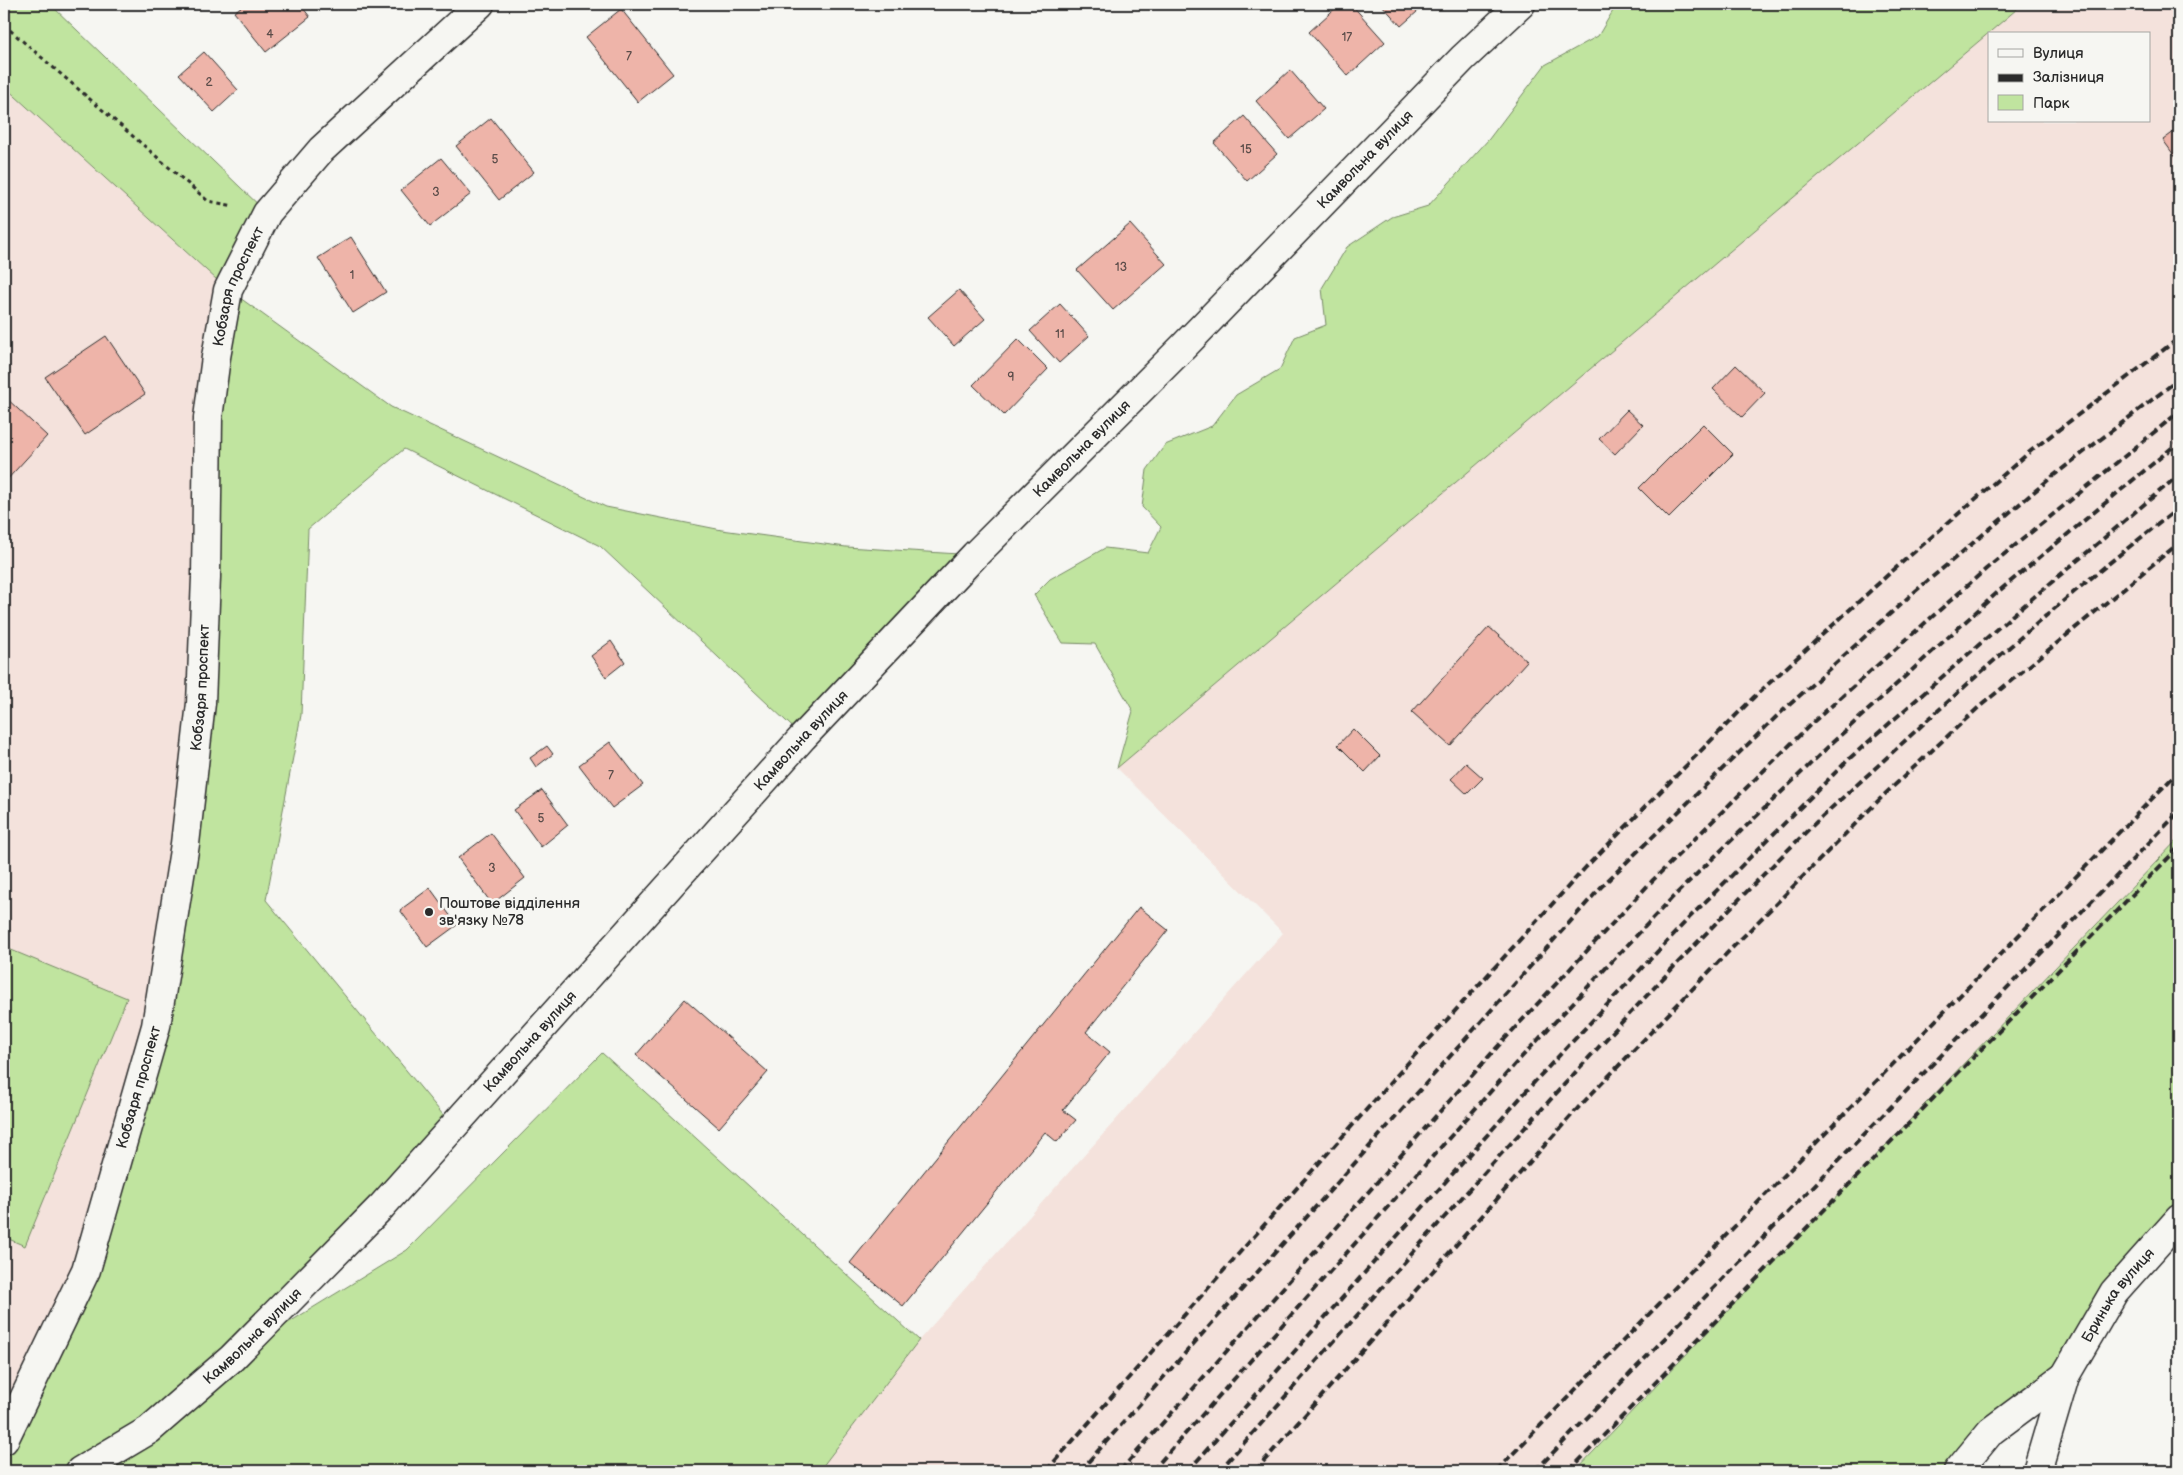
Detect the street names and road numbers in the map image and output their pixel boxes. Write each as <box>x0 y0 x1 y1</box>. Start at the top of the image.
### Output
street label: Камвольна вулиця <box>1313 106 1417 213</box>
street label: Кобзаря проспект <box>209 223 268 348</box>
street label: Камвольна вулиця <box>1029 396 1134 501</box>
street label: Кобзаря проспект <box>186 624 214 752</box>
street label: Камвольна вулиця <box>750 686 852 795</box>
street label: Камвольна вулиця <box>479 986 580 1096</box>
street label: Кобзаря проспект <box>112 1023 165 1151</box>
street label: Бринька вулиця <box>2077 1244 2158 1346</box>
street label: Камвольна вулиця <box>199 1284 305 1388</box>

